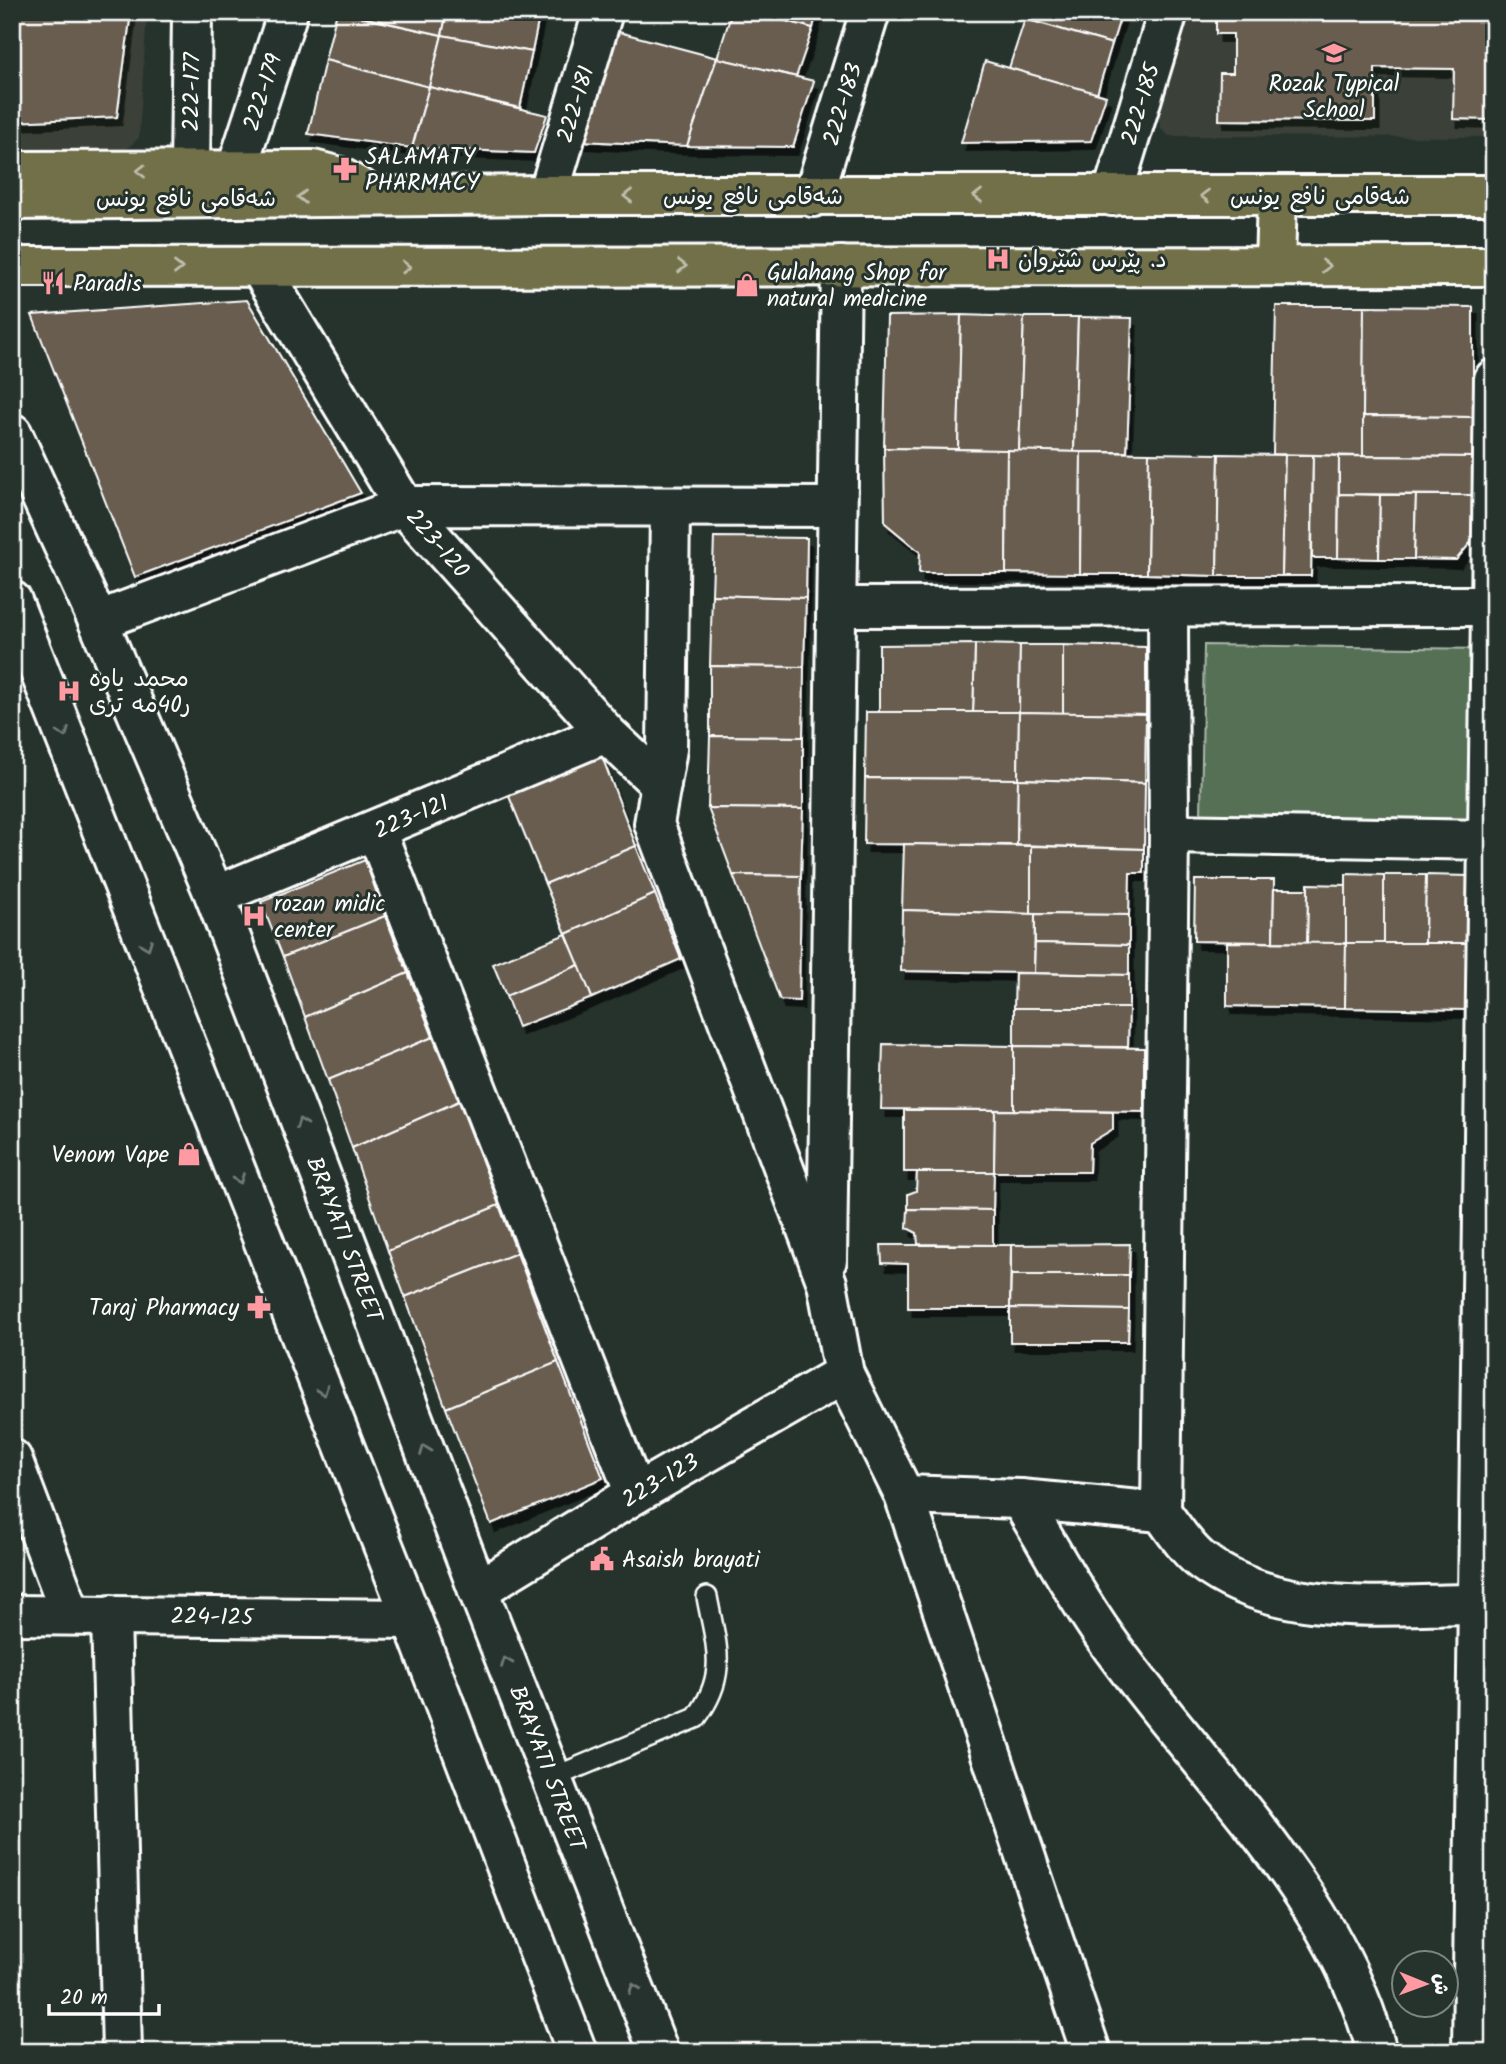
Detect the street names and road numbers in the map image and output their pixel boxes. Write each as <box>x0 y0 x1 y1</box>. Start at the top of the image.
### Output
street label: 222-179 <box>234 49 293 136</box>
street label: 222-177 <box>174 51 212 132</box>
street label: 222-185 <box>1112 58 1172 150</box>
street label: 222-183 <box>814 59 874 150</box>
street label: 222-181 <box>548 62 606 148</box>
street label: شەقامی نافع یونس <box>663 180 843 216</box>
street label: شەقامی نافع یونس <box>1230 180 1410 216</box>
street label: شەقامی نافع یونس <box>96 182 276 218</box>
street label: 223-120 <box>396 501 477 587</box>
street label: 223-121 <box>369 786 455 850</box>
street label: BRAYATI STREET <box>295 1152 392 1329</box>
street label: 223-123 <box>616 1445 706 1518</box>
street label: 224-125 <box>170 1599 255 1637</box>
street label: BRAYATI STREET <box>498 1681 595 1858</box>

